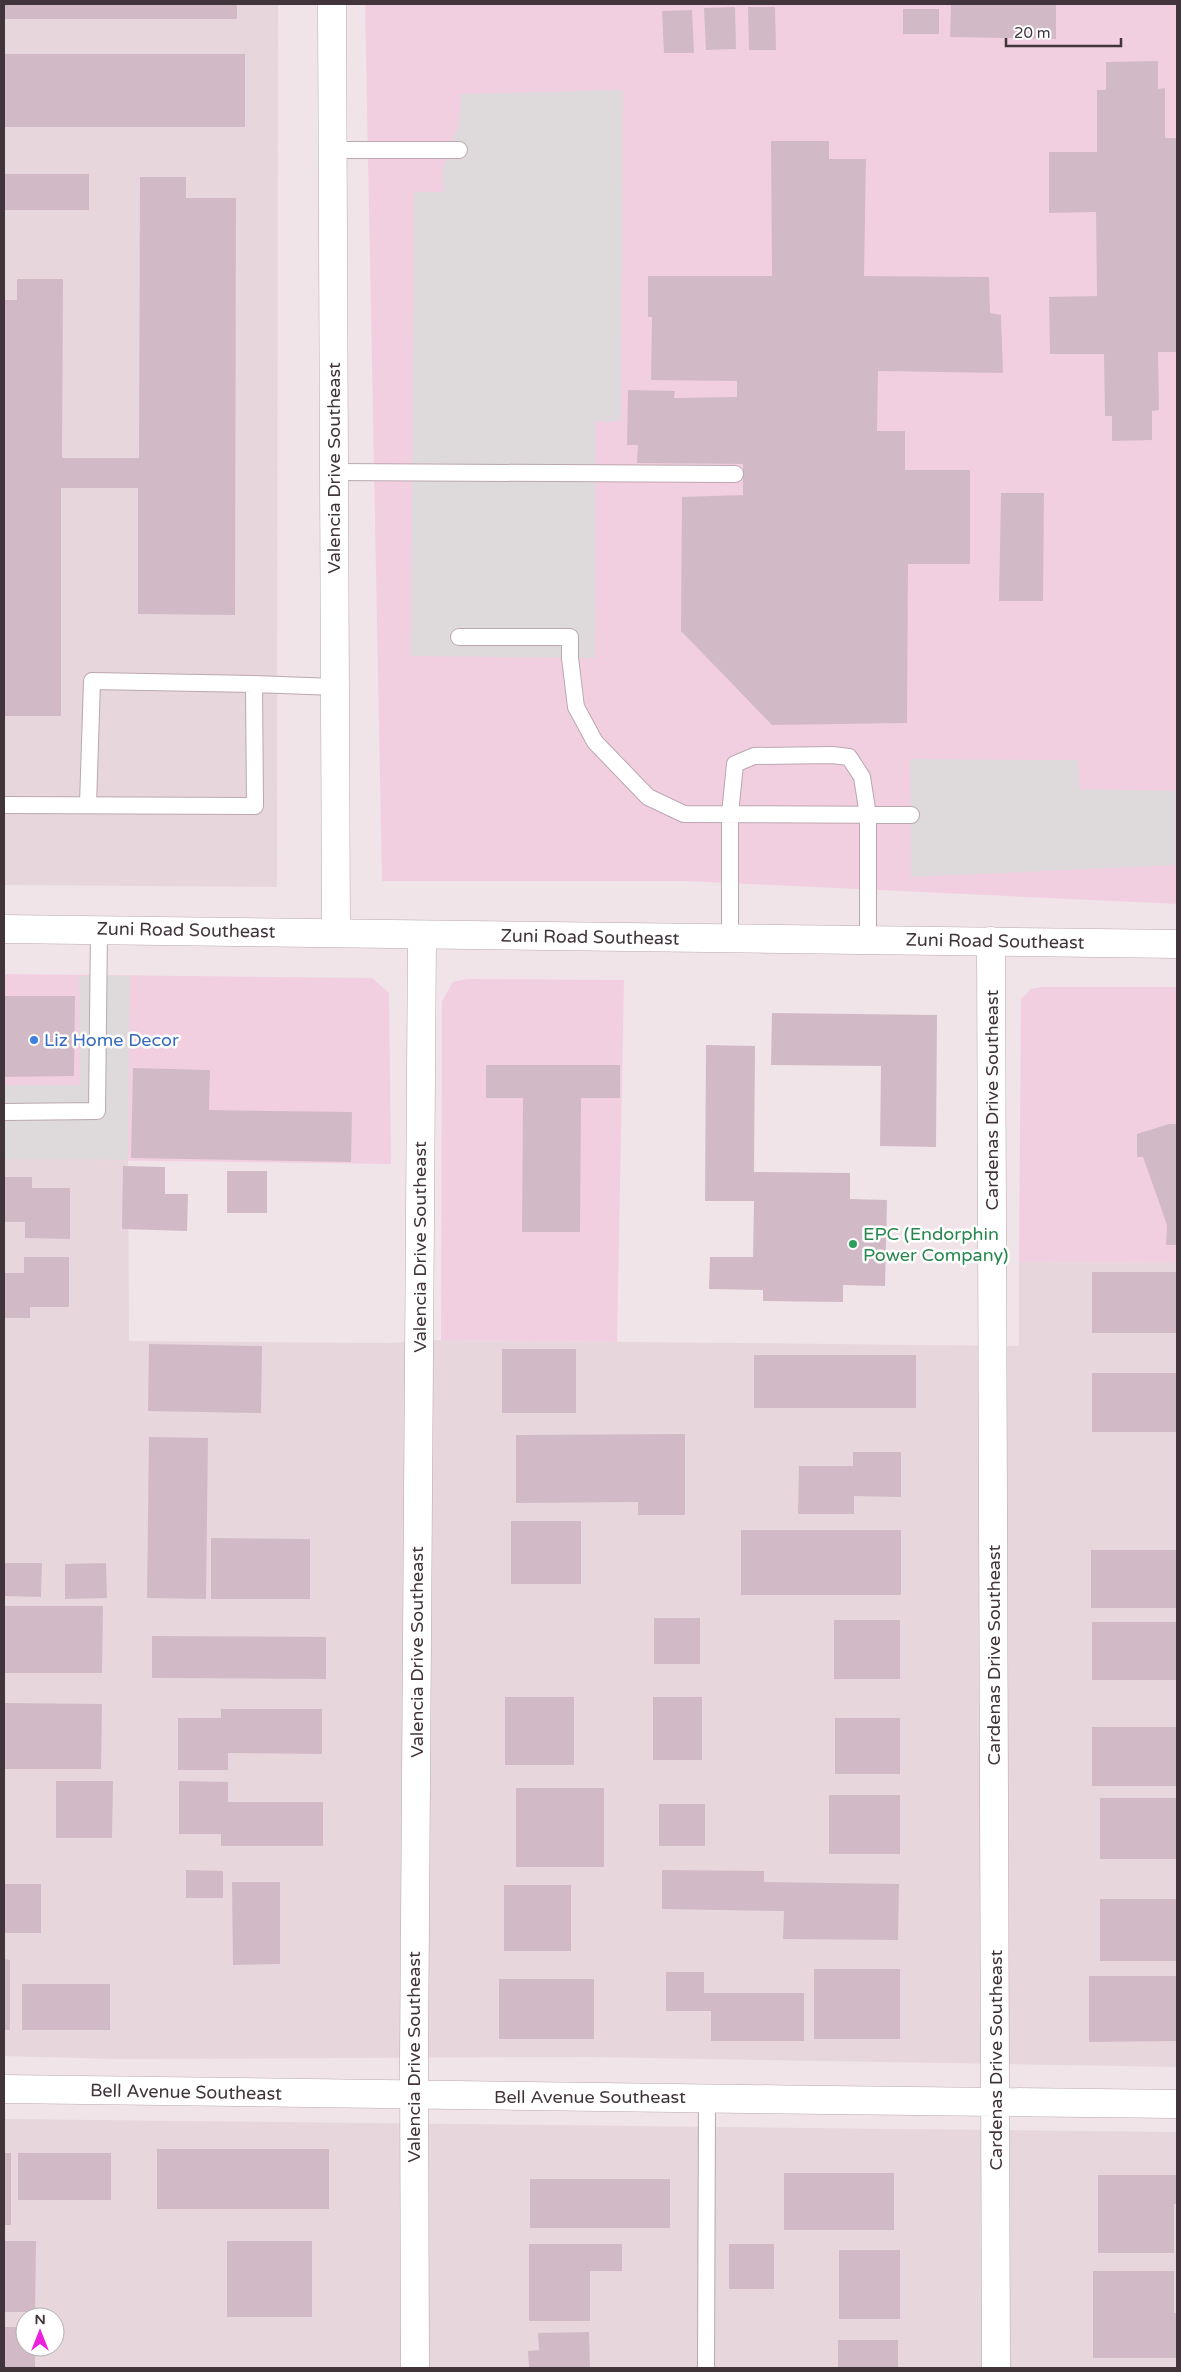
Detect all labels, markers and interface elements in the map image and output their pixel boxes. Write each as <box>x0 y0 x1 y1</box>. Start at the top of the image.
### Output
scale bar <box>1006 15 1121 47</box>
text: 20 m <box>1014 24 1051 42</box>
street label: Valencia Drive Southeast <box>323 362 345 574</box>
street label: Zuni Road Southeast <box>96 917 276 943</box>
street label: Zuni Road Southeast <box>500 924 680 950</box>
street label: Zuni Road Southeast <box>905 928 1085 954</box>
street label: Cardenas Drive Southeast <box>981 989 1003 1210</box>
place label: Liz Home Decor <box>44 1029 179 1051</box>
marker: Liz Home Decor <box>28 1034 40 1046</box>
street label: Valencia Drive Southeast <box>409 1141 431 1353</box>
place label: EPC (Endorphin Power Company) <box>863 1223 1008 1266</box>
marker: EPC (Endorphin Power Company) <box>847 1238 859 1250</box>
street label: Cardenas Drive Southeast <box>983 1544 1005 1765</box>
street label: Valencia Drive Southeast <box>406 1546 428 1758</box>
street label: Cardenas Drive Southeast <box>985 1949 1007 2170</box>
street label: Valencia Drive Southeast <box>403 1951 425 2163</box>
street label: Bell Avenue Southeast <box>90 2079 282 2105</box>
street label: Bell Avenue Southeast <box>494 2086 686 2108</box>
north arrow <box>15 2307 65 2357</box>
text: N <box>34 2311 46 2328</box>

